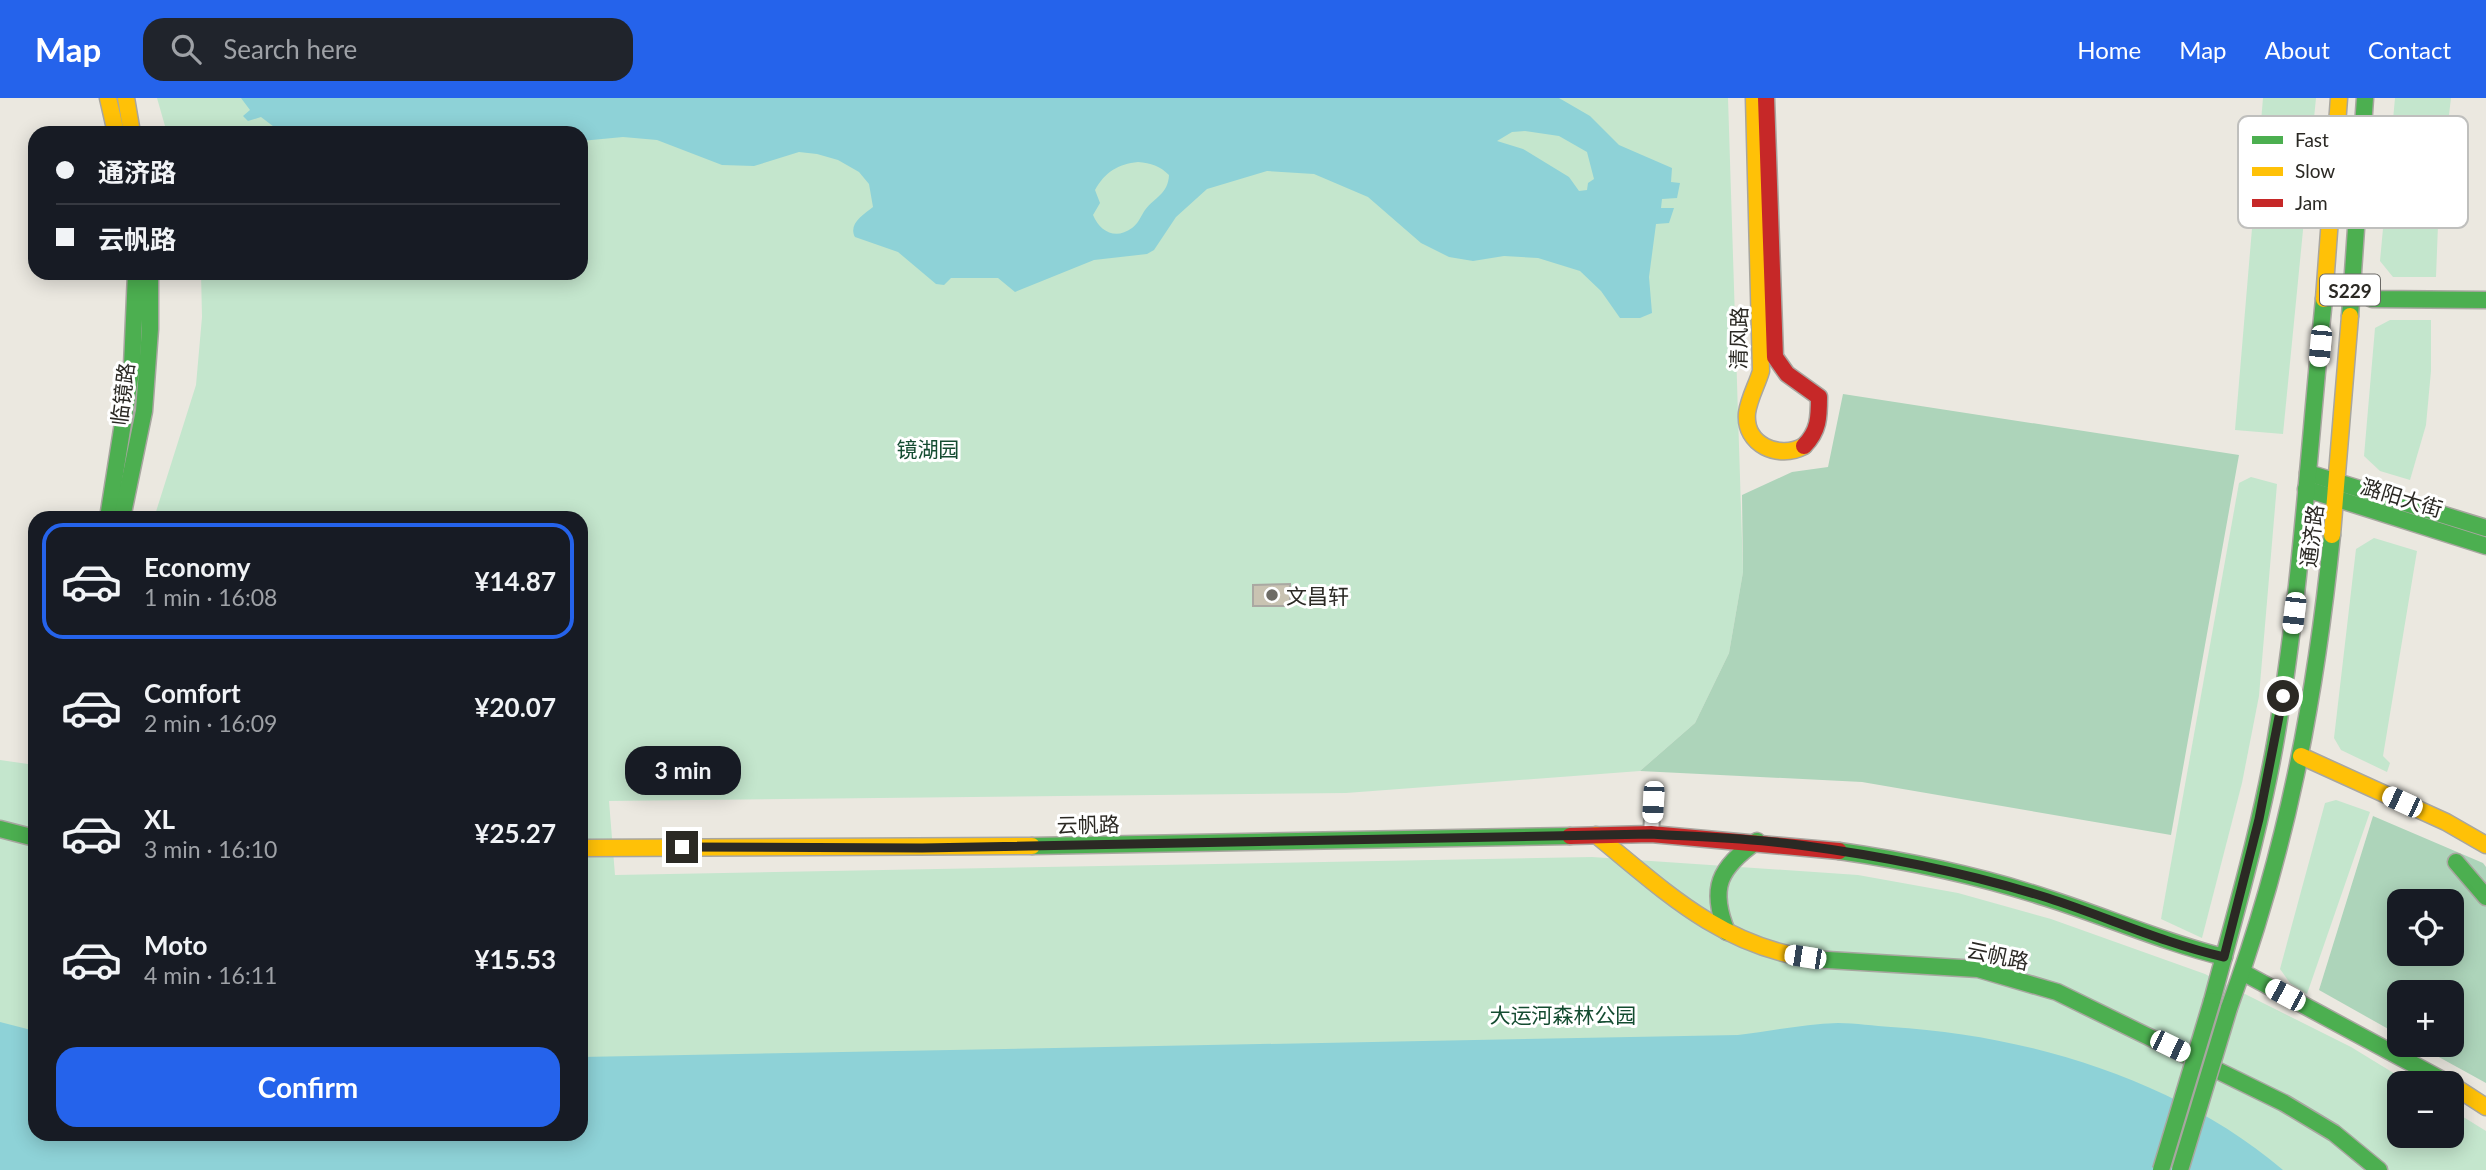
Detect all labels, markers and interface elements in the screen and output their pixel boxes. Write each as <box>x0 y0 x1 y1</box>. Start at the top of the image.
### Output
search box <box>143 18 633 81</box>
text: Map <box>35 29 101 69</box>
icon: search <box>167 30 205 68</box>
text: Search here <box>223 33 357 65</box>
text: Home <box>2077 35 2141 64</box>
text: Map <box>2179 35 2227 64</box>
text: About <box>2265 35 2330 64</box>
text: Contact <box>2368 35 2451 64</box>
legend <box>2238 116 2468 228</box>
text: Fast <box>2295 128 2329 151</box>
text: 通济路 <box>98 156 176 188</box>
text: Slow <box>2295 159 2335 182</box>
text: Jam <box>2295 191 2328 214</box>
text: 云帆路 <box>98 223 176 255</box>
road number: S229 <box>2320 274 2380 306</box>
street label: 清风路 <box>1725 306 1751 370</box>
car <box>2308 324 2333 368</box>
street label: 临镜路 <box>106 361 138 427</box>
park label: 镜湖园 <box>897 436 960 461</box>
street label: 潞阳大街 <box>2358 473 2446 521</box>
street label: 通济路 <box>2295 503 2327 569</box>
icon: car <box>60 550 123 613</box>
text: Economy <box>144 551 250 583</box>
text: ¥14.87 <box>474 565 556 597</box>
text: 1 min · 16:08 <box>144 583 277 611</box>
place label: 文昌轩 <box>1286 583 1349 608</box>
marker: 文昌轩 <box>1264 587 1280 603</box>
car <box>2282 591 2307 635</box>
icon: car <box>60 676 123 739</box>
text: Comfort <box>144 677 241 709</box>
route start <box>2267 680 2299 712</box>
text: ¥20.07 <box>474 691 556 723</box>
text: 2 min · 16:09 <box>144 709 277 737</box>
callout: 3 min <box>624 746 740 794</box>
text: 3 min <box>654 756 712 784</box>
car <box>1642 780 1665 824</box>
car <box>2379 784 2426 820</box>
icon: car <box>60 802 123 865</box>
text: XL <box>144 803 175 835</box>
street label: 云帆路 <box>1056 811 1120 837</box>
text: ¥25.27 <box>474 817 556 849</box>
route end <box>666 831 698 863</box>
text: 3 min · 16:10 <box>144 835 277 863</box>
map controls <box>2387 889 2464 1148</box>
button: locate <box>2387 889 2464 966</box>
icon: car <box>60 928 123 991</box>
text: Moto <box>144 929 207 961</box>
street label: 云帆路 <box>1965 936 2031 974</box>
text: ¥15.53 <box>474 943 556 975</box>
car <box>1783 943 1828 971</box>
text: 4 min · 16:11 <box>144 961 277 989</box>
car <box>2262 976 2309 1014</box>
button: + <box>2387 980 2464 1057</box>
park label: 大运河森林公园 <box>1490 1002 1637 1027</box>
car <box>2147 1027 2194 1065</box>
button: Confirm <box>56 1047 560 1127</box>
button: − <box>2387 1071 2464 1148</box>

